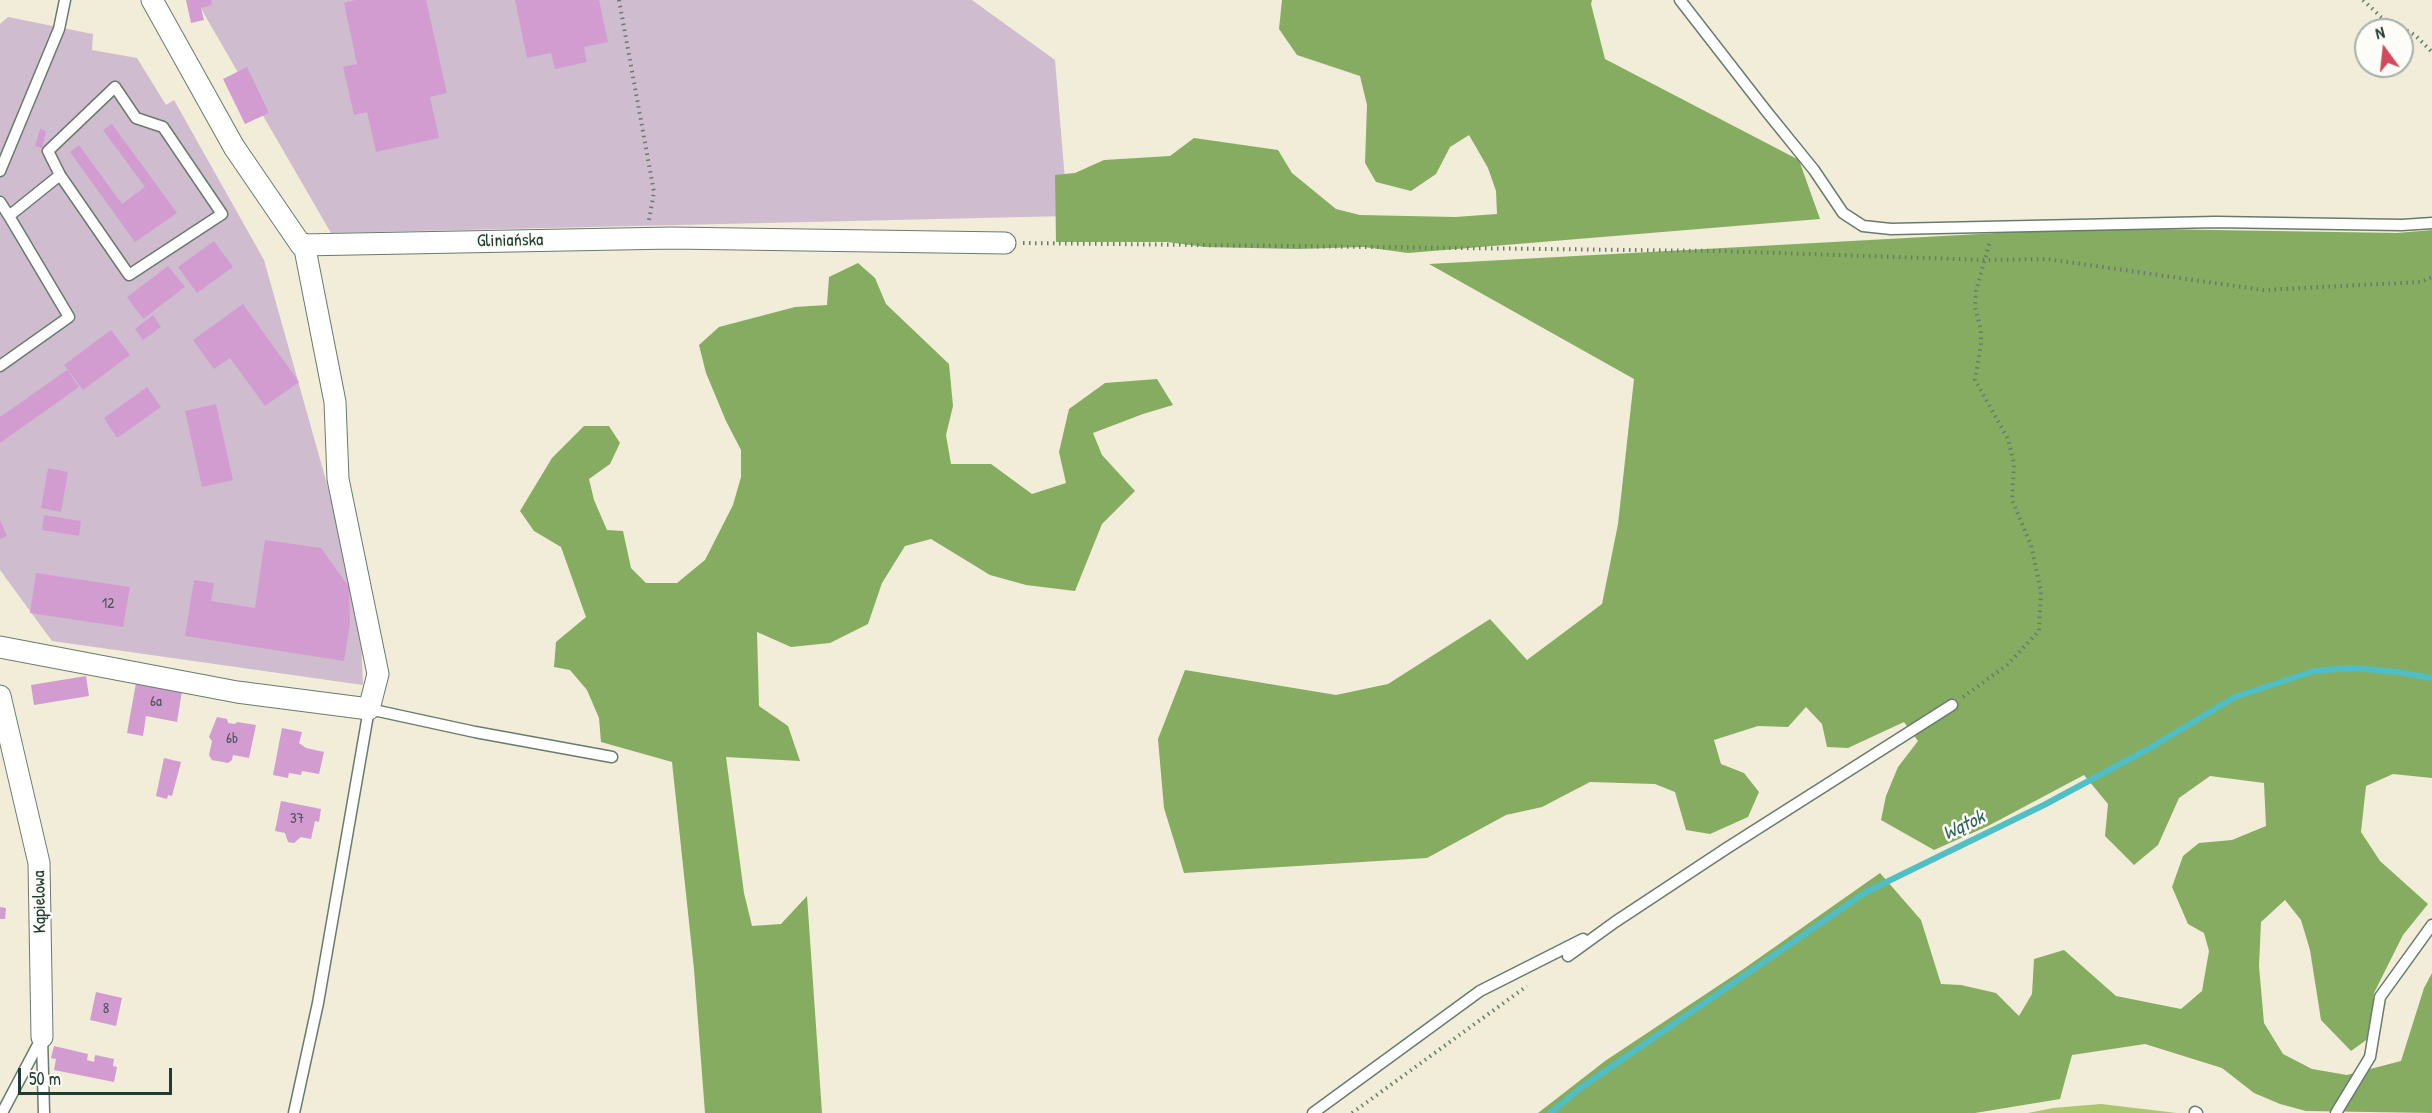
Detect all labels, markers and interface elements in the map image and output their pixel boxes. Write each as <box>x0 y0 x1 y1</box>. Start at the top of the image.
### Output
north arrow <box>2354 18 2414 78</box>
text: N <box>2373 21 2387 44</box>
street label: Gliniańska <box>477 230 543 252</box>
house number: 12 <box>102 595 114 613</box>
house number: 6a <box>150 693 162 711</box>
house number: 6b <box>226 730 238 748</box>
water label: Wątok <box>1939 806 1989 846</box>
house number: 37 <box>290 810 304 828</box>
street label: Kąpielowa <box>29 870 51 934</box>
house number: 8 <box>103 1000 109 1018</box>
scale bar <box>21 1056 176 1094</box>
text: 50 m <box>29 1066 61 1091</box>

